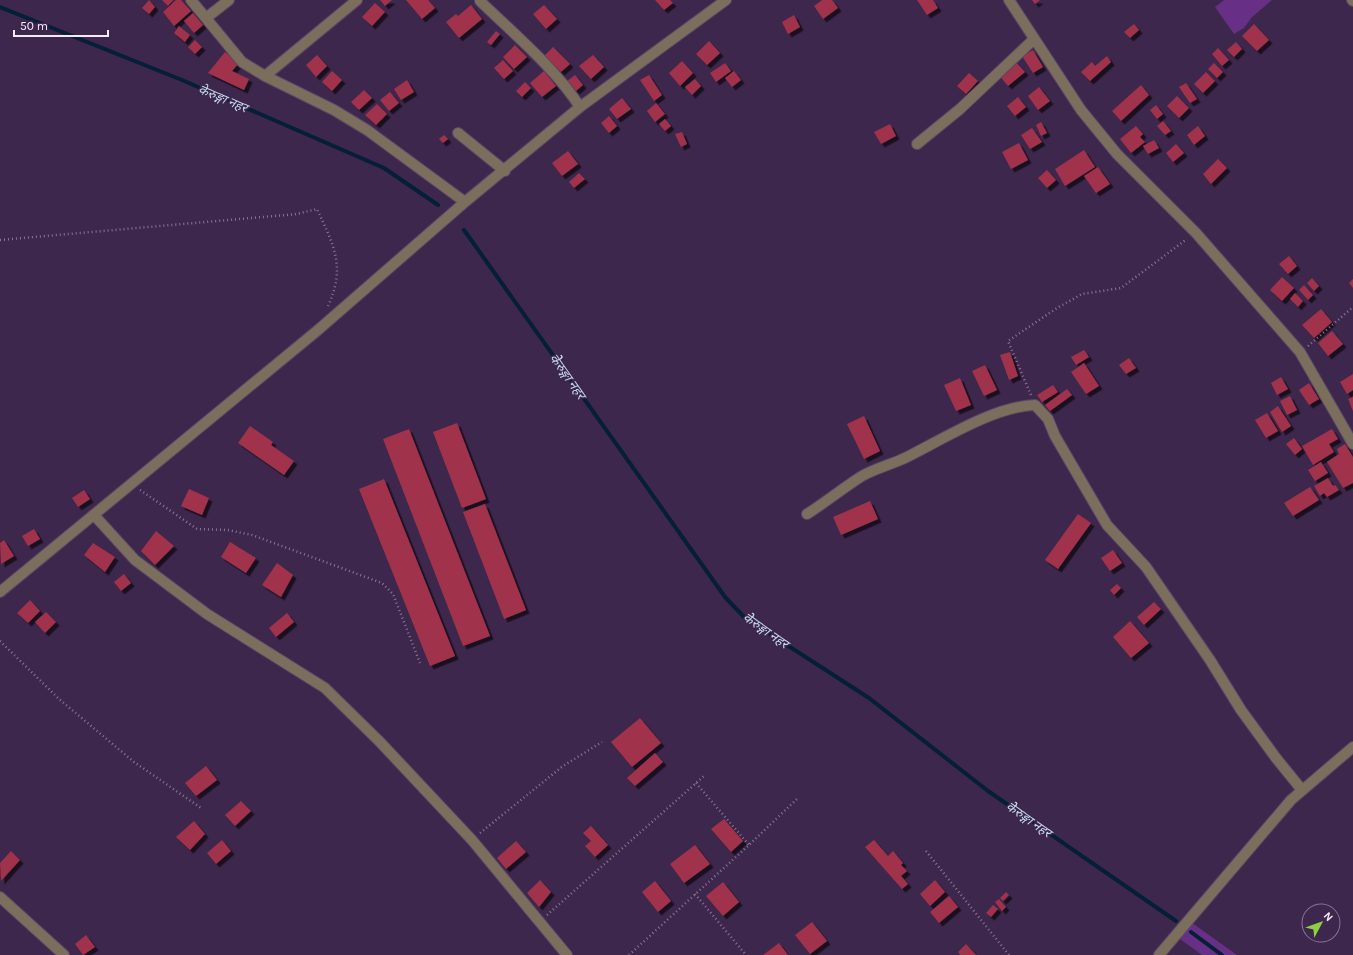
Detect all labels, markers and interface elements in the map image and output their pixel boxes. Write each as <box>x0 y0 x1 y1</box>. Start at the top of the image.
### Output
scale bar <box>14 12 108 38</box>
text: 50 m <box>20 19 48 33</box>
water label: केरुङ्गा नहर <box>196 81 252 116</box>
water label: केेरुङ्गा नहर <box>547 351 590 404</box>
water label: केेरुङ्गा नहर <box>740 609 793 653</box>
water label: केेरुङ्गा नहर <box>1003 798 1056 842</box>
north arrow <box>1301 903 1341 943</box>
text: N <box>1321 910 1336 924</box>

